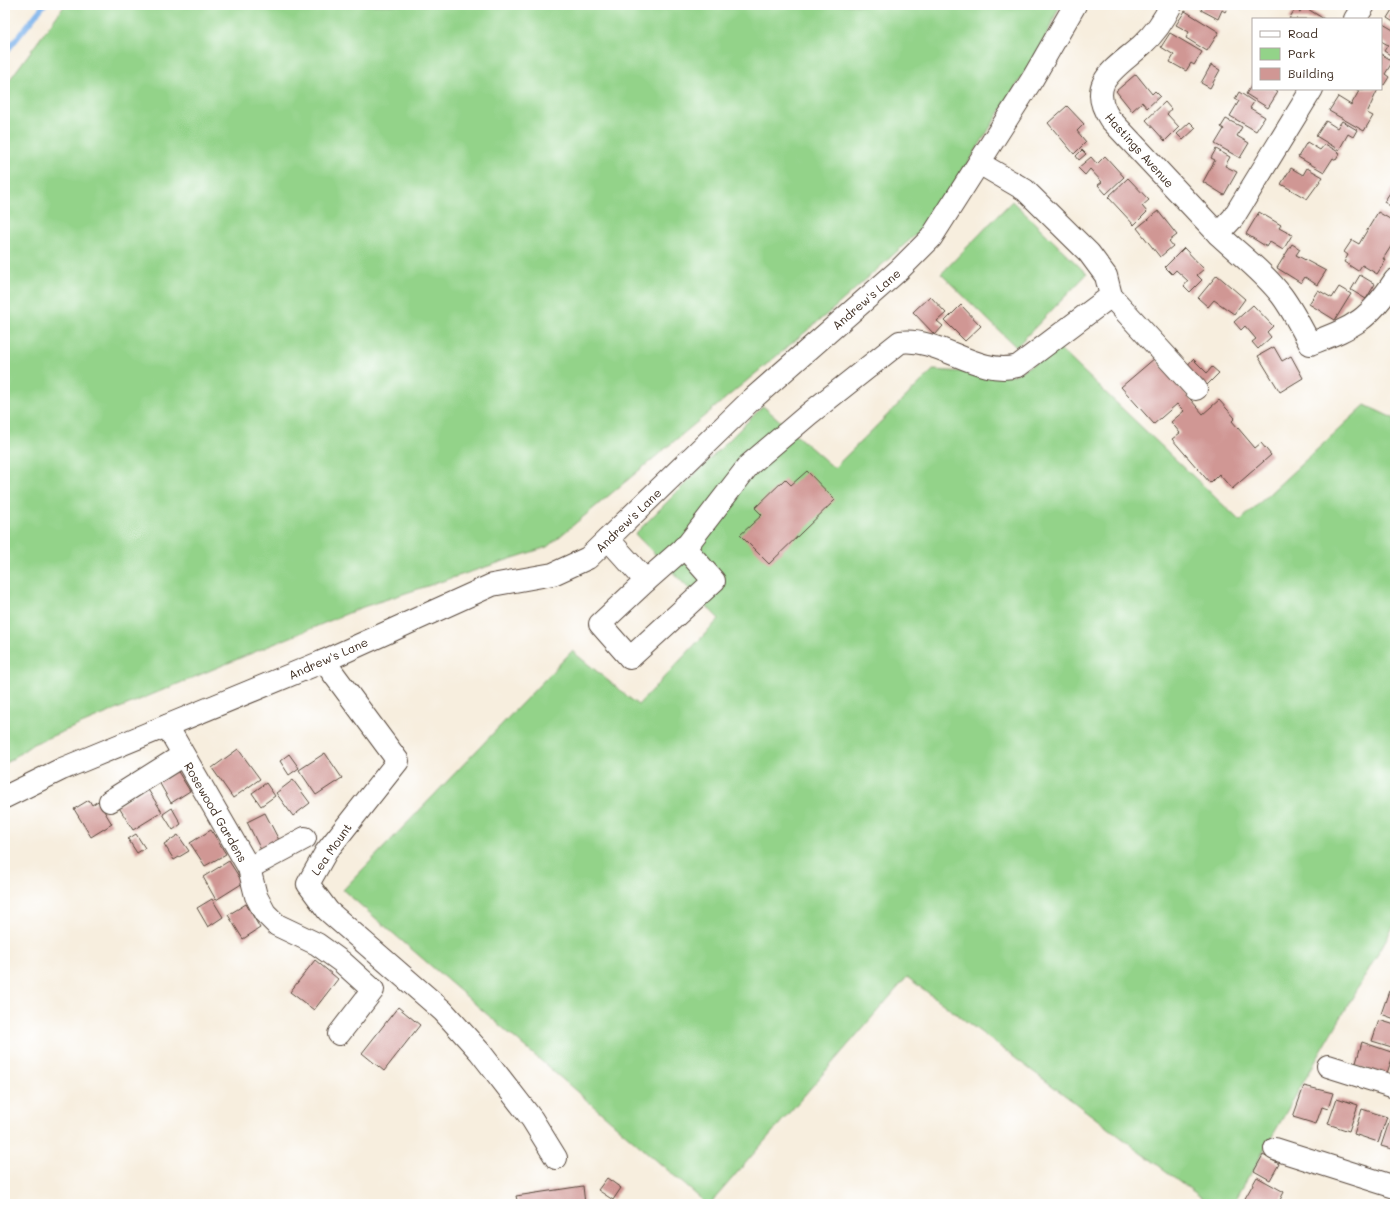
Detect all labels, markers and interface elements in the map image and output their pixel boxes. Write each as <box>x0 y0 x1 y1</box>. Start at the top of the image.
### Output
legend <box>1252 18 1382 90</box>
text: Road <box>1288 25 1318 41</box>
text: Park <box>1288 45 1315 61</box>
text: Building <box>1288 65 1334 81</box>
street label: Hastings Avenue <box>1102 109 1178 191</box>
street label: Andrew's Lane <box>828 265 904 333</box>
street label: Andrew's Lane <box>592 485 664 555</box>
street label: Andrew's Lane <box>286 633 370 683</box>
street label: Rosewood Gardens <box>181 759 251 865</box>
street label: Lea Mount <box>307 820 355 878</box>

